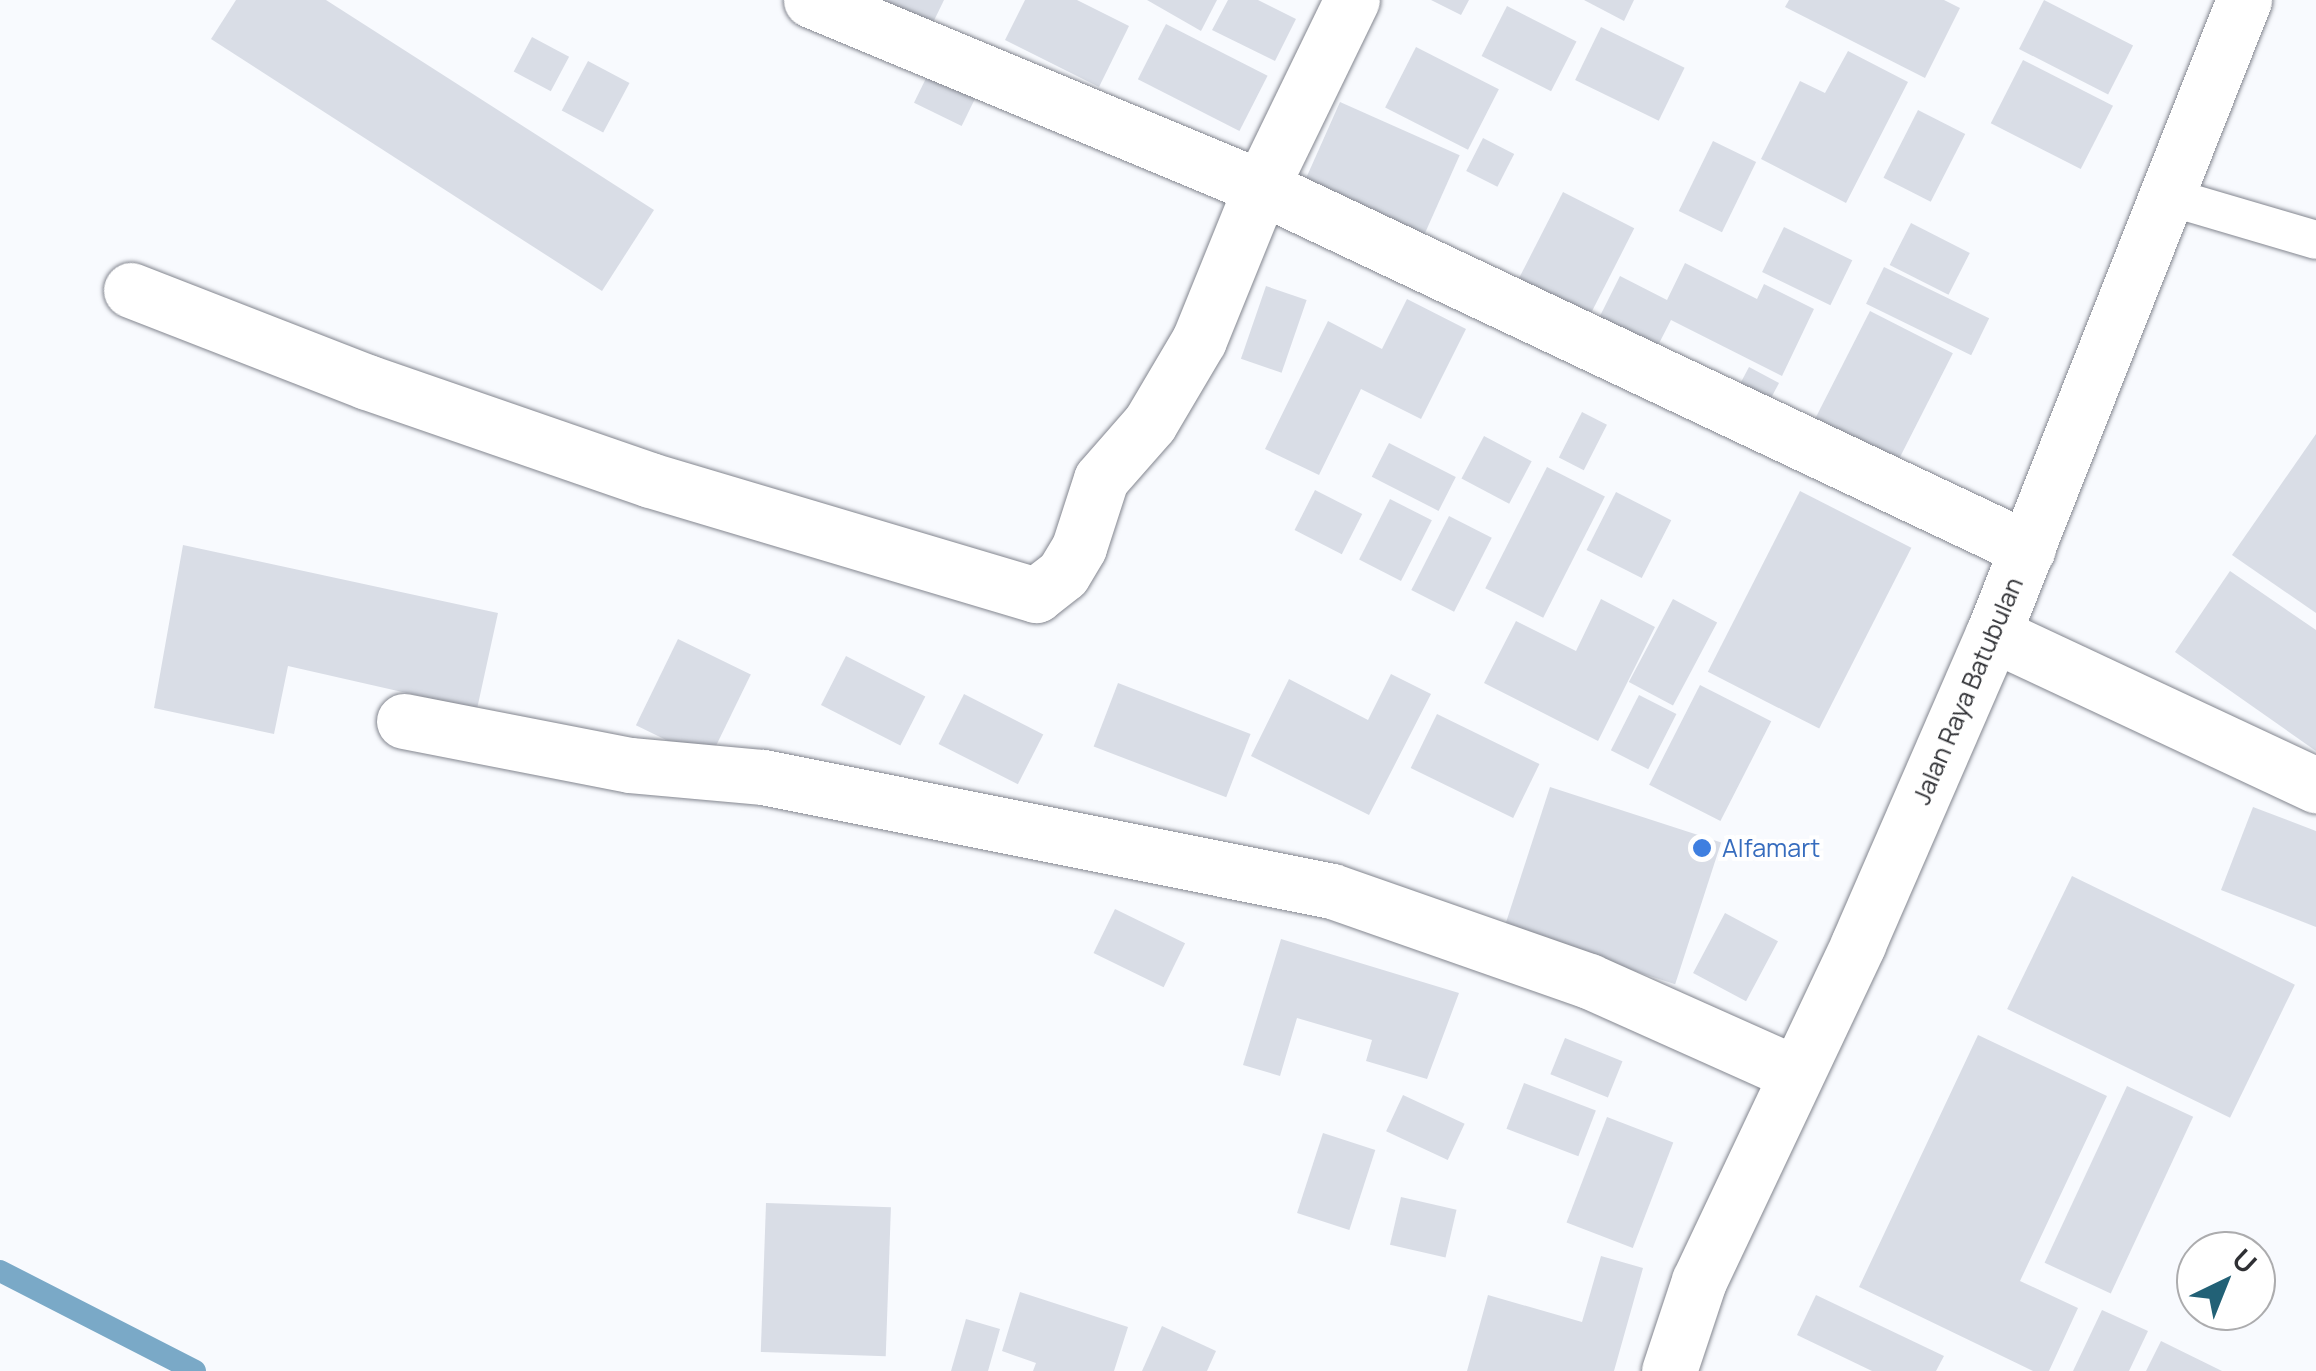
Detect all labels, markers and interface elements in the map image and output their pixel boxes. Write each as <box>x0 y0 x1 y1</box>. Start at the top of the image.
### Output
street label: Jalan Raya Batubulan <box>1907 573 2029 809</box>
place label: Alfamart <box>1722 833 1820 863</box>
marker: Alfamart <box>1691 837 1713 859</box>
north arrow <box>2176 1231 2276 1331</box>
text: U <box>2225 1240 2265 1281</box>

